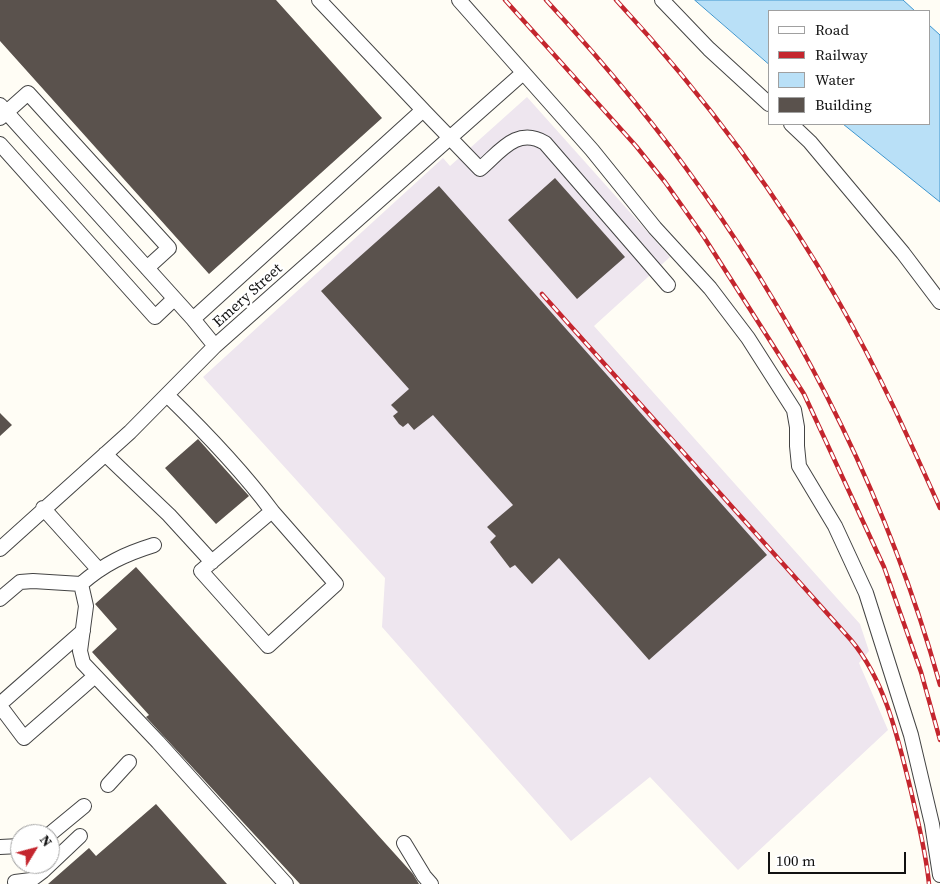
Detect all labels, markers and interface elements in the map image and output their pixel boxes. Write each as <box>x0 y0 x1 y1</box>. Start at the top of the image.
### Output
legend <box>768 10 930 125</box>
text: Road <box>815 19 849 40</box>
text: Railway <box>815 44 868 65</box>
text: Water <box>815 69 855 90</box>
text: Building <box>815 94 872 115</box>
street label: Emery Street <box>210 260 286 332</box>
north arrow <box>10 824 60 874</box>
text: N <box>35 830 57 851</box>
scale bar <box>770 842 908 874</box>
text: 100 m <box>776 850 816 871</box>

